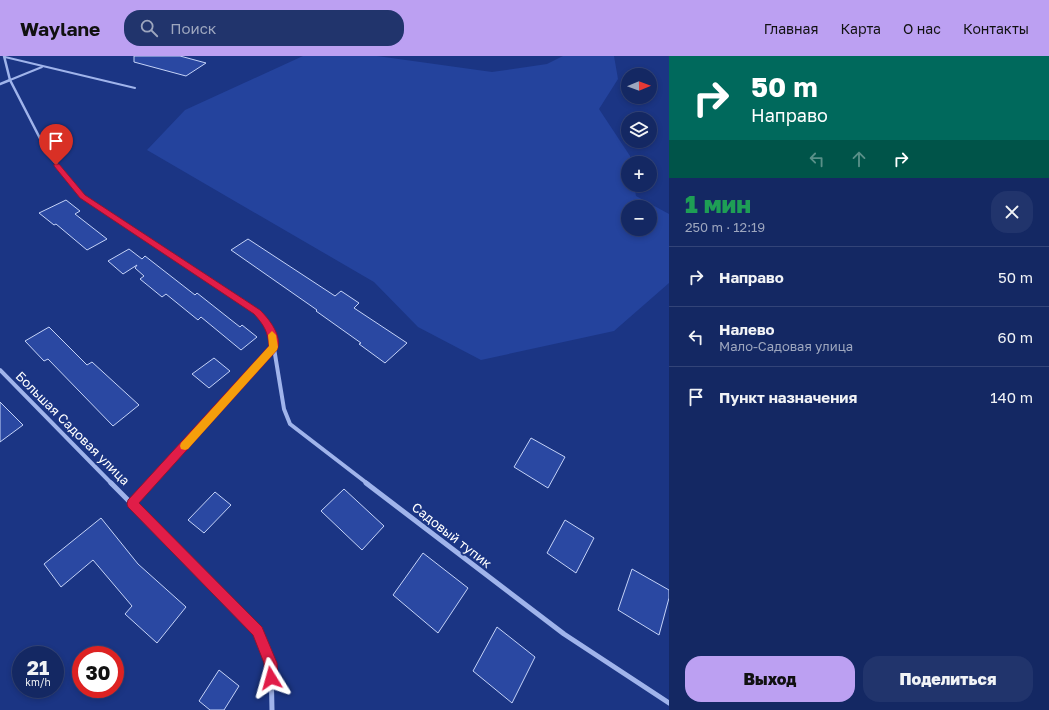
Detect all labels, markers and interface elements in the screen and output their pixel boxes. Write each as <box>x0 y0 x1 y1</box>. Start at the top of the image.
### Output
search box <box>124 10 404 46</box>
text: Waylane <box>20 17 100 40</box>
icon: search <box>138 17 160 39</box>
text: Поиск <box>170 19 216 37</box>
text: Главная <box>764 20 818 37</box>
text: Карта <box>840 20 881 37</box>
text: О нас <box>903 20 941 37</box>
text: Контакты <box>963 20 1029 37</box>
north arrow <box>621 68 657 104</box>
map controls <box>621 68 657 236</box>
text: 50 m <box>751 70 818 103</box>
icon: right <box>685 72 737 124</box>
text: Направо <box>751 104 828 126</box>
button: layers <box>621 112 657 148</box>
pin <box>39 124 73 165</box>
icon: arrive <box>45 130 67 152</box>
icon: left <box>806 148 828 170</box>
icon: ahead <box>848 148 870 170</box>
icon: right <box>890 148 912 170</box>
button: + <box>621 156 657 192</box>
text: 1 мин <box>685 189 751 218</box>
button: close <box>991 191 1033 233</box>
button: − <box>621 200 657 236</box>
text: 250 m · 12:19 <box>685 219 765 235</box>
icon: right <box>685 266 707 288</box>
text: Направо <box>719 268 784 286</box>
text: 50 m <box>998 268 1033 286</box>
text: Налево <box>719 320 775 338</box>
icon: left <box>685 326 707 348</box>
text: 60 m <box>998 328 1033 346</box>
text: Мало-Садовая улица <box>719 338 853 354</box>
street label: Большая Садовая улица <box>13 368 133 488</box>
icon: arrive <box>685 386 707 408</box>
text: Пункт назначения <box>719 388 857 406</box>
text: 140 m <box>990 388 1033 406</box>
street label: Садовый тупик <box>409 499 496 571</box>
speed limit sign: 30 <box>72 646 124 698</box>
text: 21 <box>27 655 49 679</box>
button: Выход <box>685 656 855 702</box>
button: Поделиться <box>863 656 1033 702</box>
position arrow <box>250 657 292 699</box>
text: km/h <box>25 676 51 688</box>

